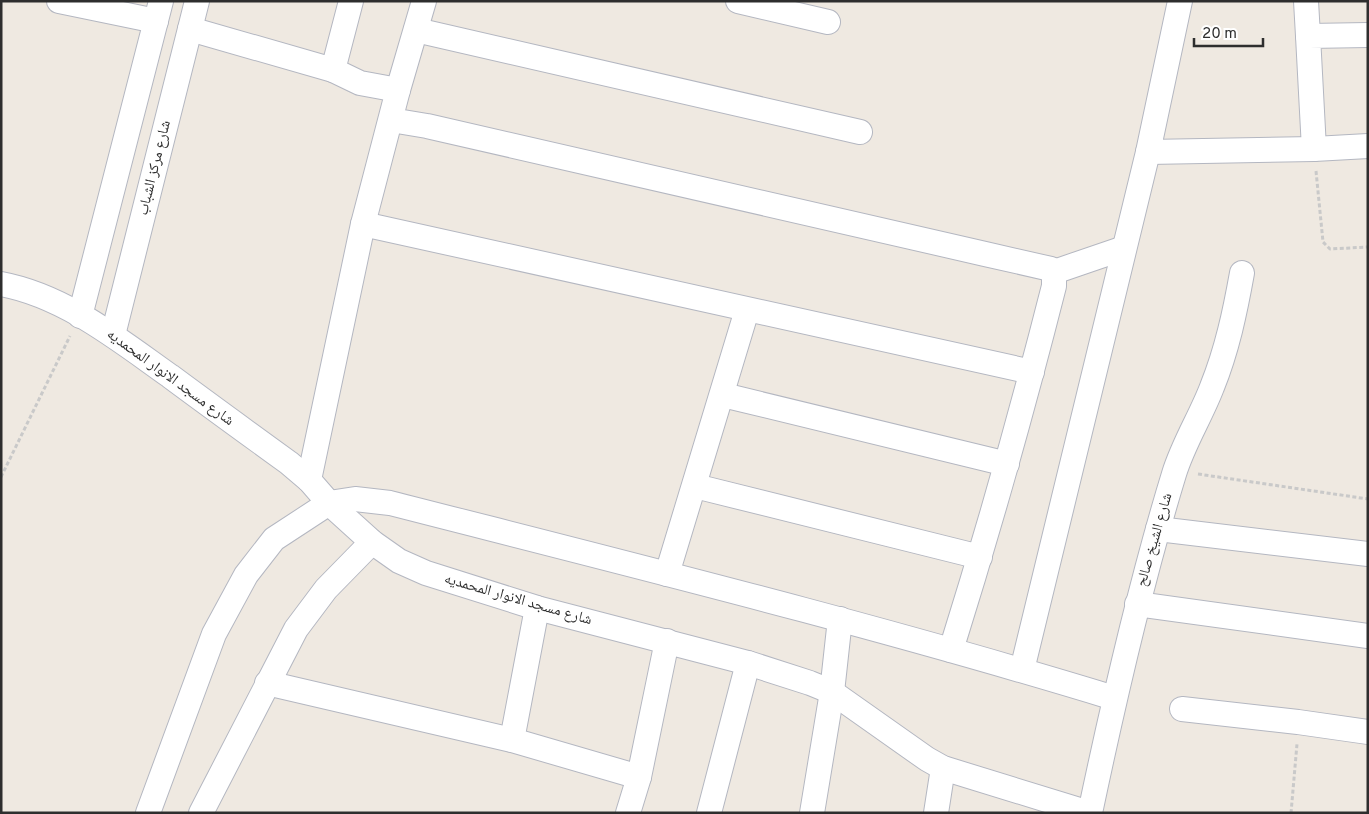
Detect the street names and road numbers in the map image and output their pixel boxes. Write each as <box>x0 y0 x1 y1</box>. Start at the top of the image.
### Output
street label: شارع مركز الشباب <box>134 118 176 217</box>
street label: شارع مسجد الانوار المحمديه <box>103 325 238 431</box>
street label: شارع الشيخ صالح <box>1133 491 1177 589</box>
street label: شارع مسجد الانوار المحمديه <box>442 570 594 630</box>

